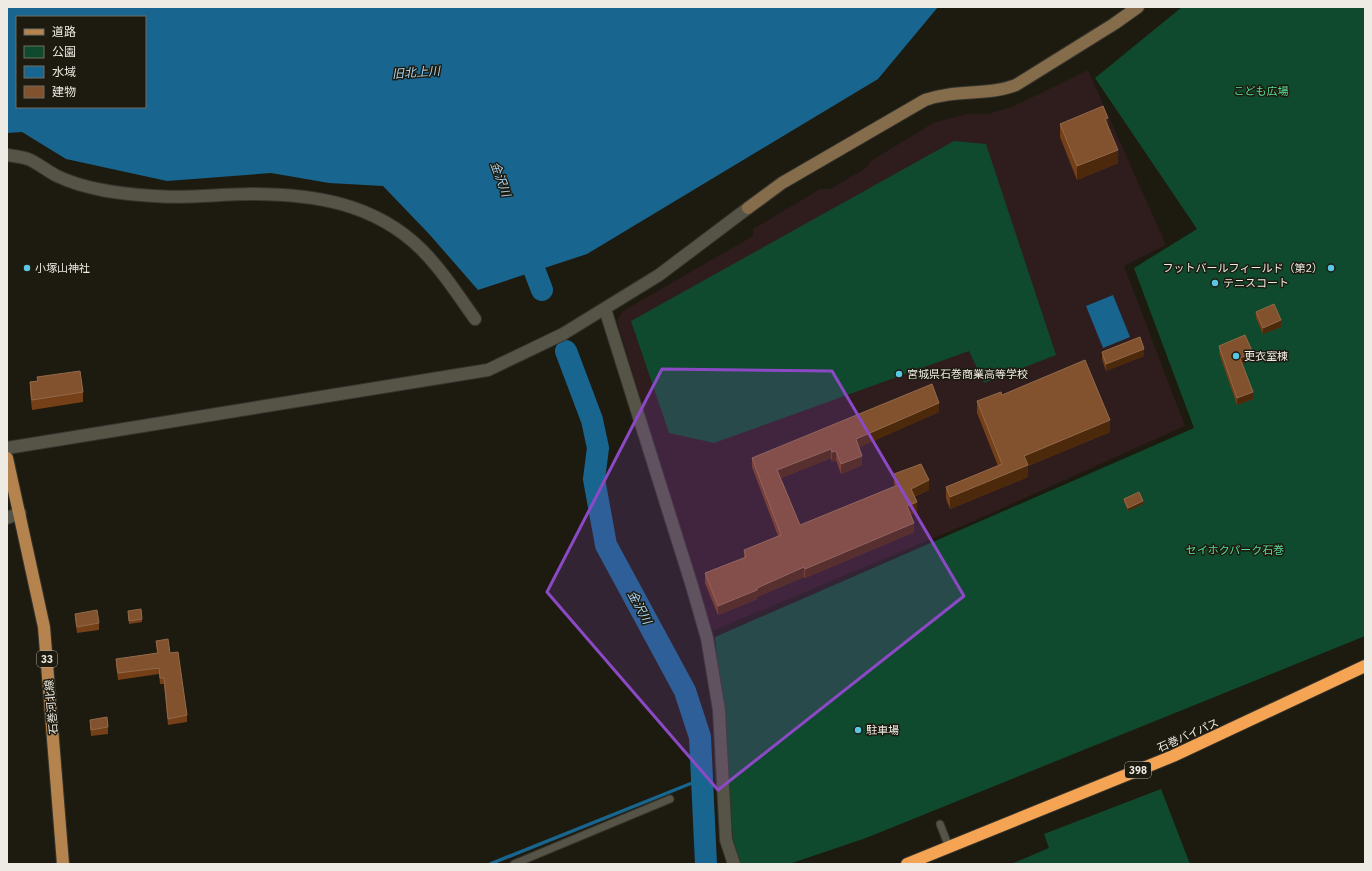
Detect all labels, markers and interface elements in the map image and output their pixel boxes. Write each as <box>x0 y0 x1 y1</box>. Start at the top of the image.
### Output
legend <box>16 16 146 108</box>
text: 道路 <box>52 24 76 39</box>
text: 公園 <box>52 44 76 59</box>
water label: 旧北上川 <box>392 63 442 81</box>
text: 水域 <box>52 64 76 79</box>
text: 建物 <box>52 84 76 99</box>
park label: こども広場 <box>1234 84 1289 98</box>
water label: 金沢川 <box>488 160 515 200</box>
place label: 小塚山神社 <box>35 261 90 275</box>
place label: フットバールフィールド（第2） <box>1163 261 1323 275</box>
marker: 小塚山神社 <box>22 263 32 273</box>
marker: フットバールフィールド（第2） <box>1326 263 1336 273</box>
place label: テニスコート <box>1223 276 1289 290</box>
marker: テニスコート <box>1210 278 1220 288</box>
place label: 更衣室棟 <box>1244 349 1288 363</box>
marker: 更衣室棟 <box>1231 351 1241 361</box>
place label: 宮城県石巻商業高等学校 <box>907 367 1028 381</box>
marker: 宮城県石巻商業高等学校 <box>894 369 904 379</box>
park label: セイホクパーク石巻 <box>1186 543 1284 557</box>
water label: 金沢川 <box>625 588 656 628</box>
road number: 33 <box>37 651 57 667</box>
street label: 石巻河北線 <box>42 679 60 735</box>
street label: 石巻バイパス <box>1155 715 1221 755</box>
place label: 駐車場 <box>866 723 899 737</box>
marker: 駐車場 <box>853 725 863 735</box>
road number: 398 <box>1125 762 1151 778</box>

